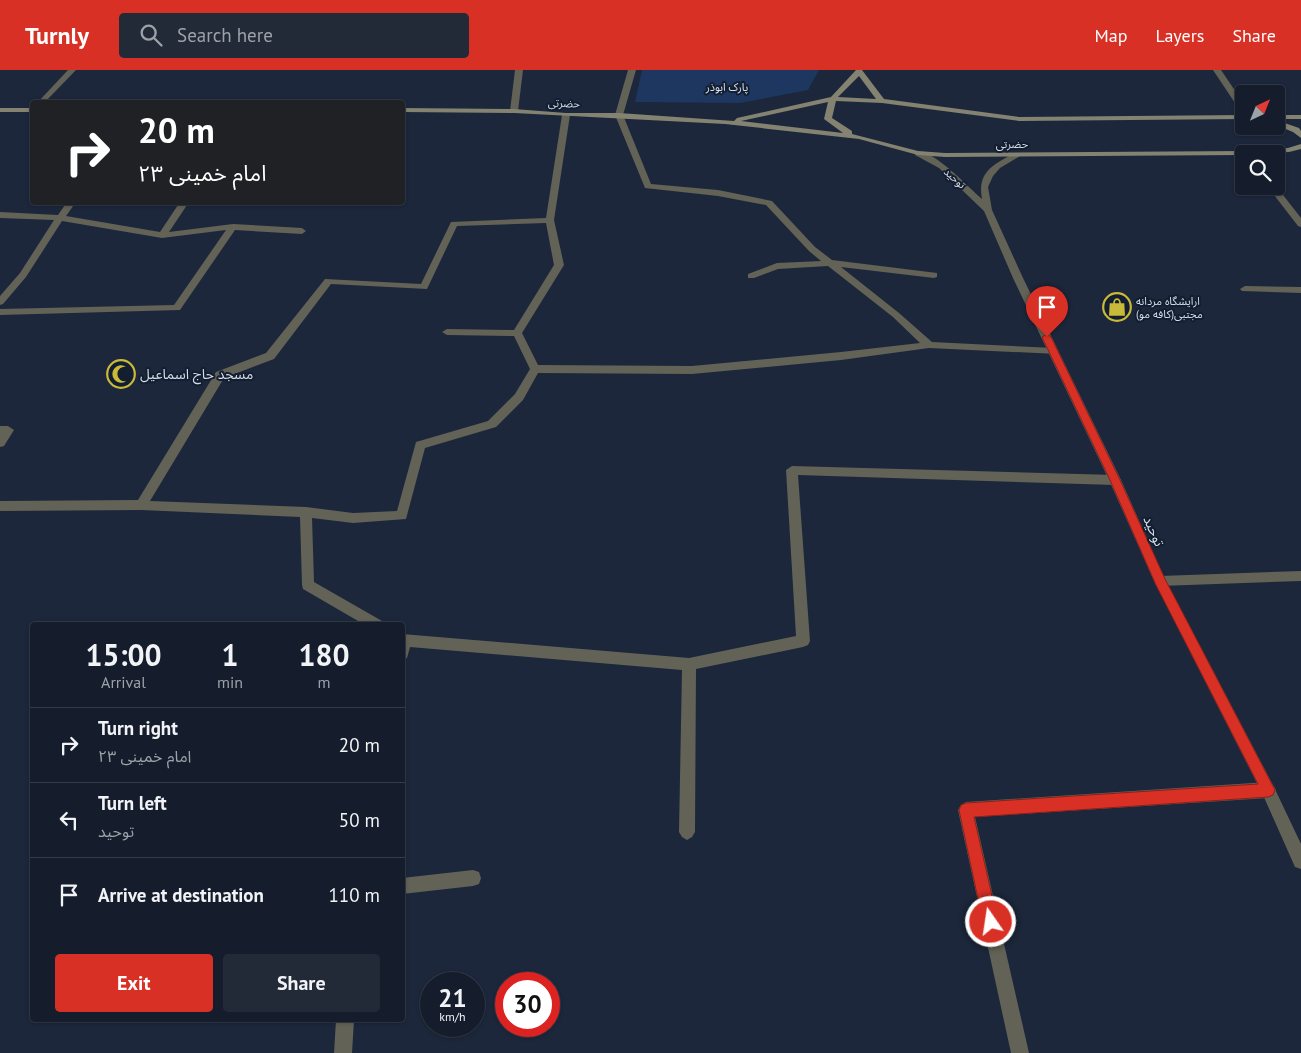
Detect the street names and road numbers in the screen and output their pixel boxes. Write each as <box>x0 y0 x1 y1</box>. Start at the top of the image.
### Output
street label: حضرتی <box>548 95 581 111</box>
street label: حضرتی <box>996 137 1029 151</box>
street label: توحید <box>941 164 969 192</box>
street label: توحید <box>1139 513 1169 549</box>

